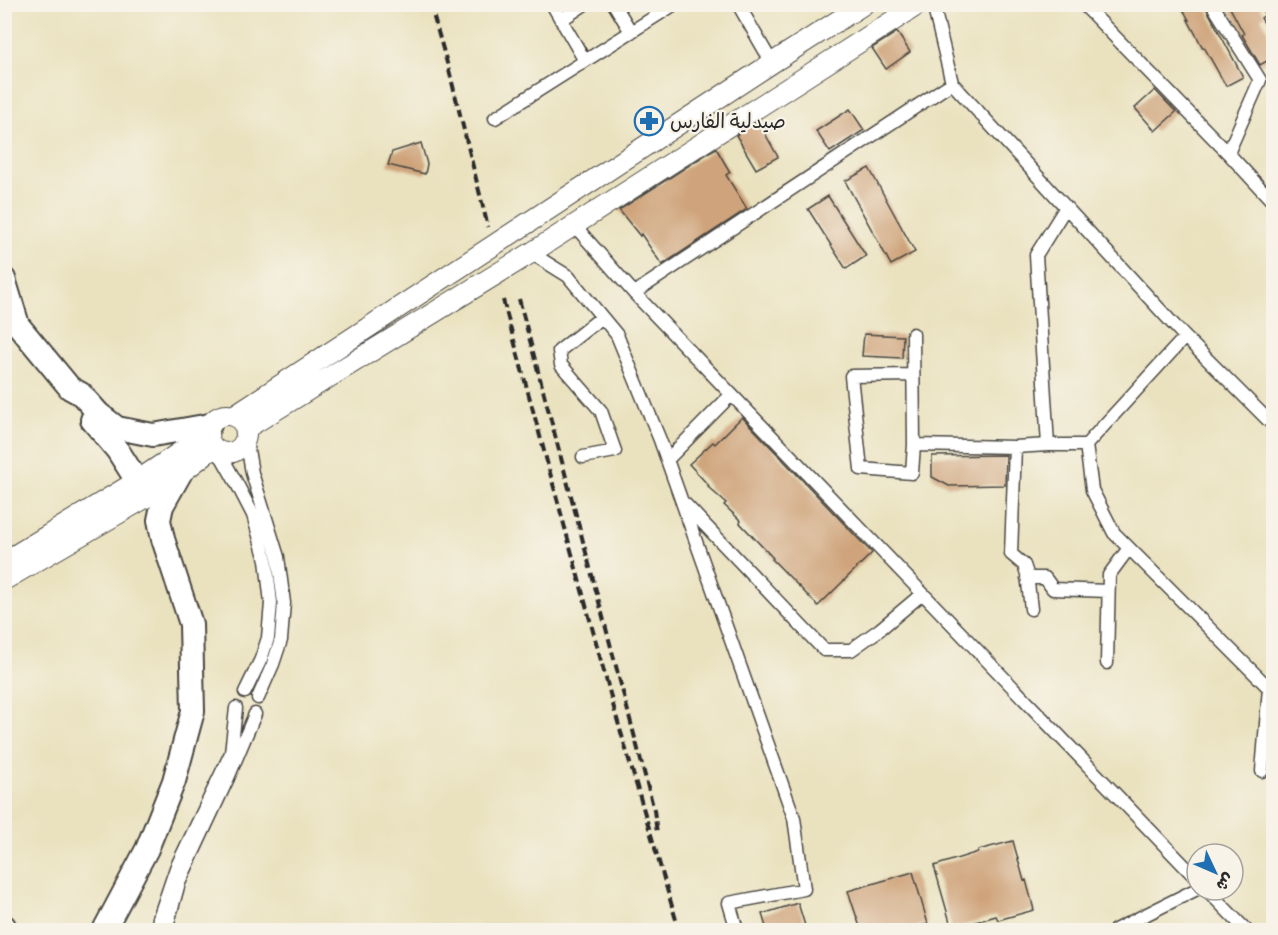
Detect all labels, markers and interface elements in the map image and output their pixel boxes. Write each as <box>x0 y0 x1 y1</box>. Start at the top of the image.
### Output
pharmacy icon: صيدلية الفارس <box>633 105 665 137</box>
place label: صيدلية الفارس <box>670 110 786 138</box>
north arrow <box>1185 842 1245 902</box>
text: ش <box>1210 866 1238 895</box>

